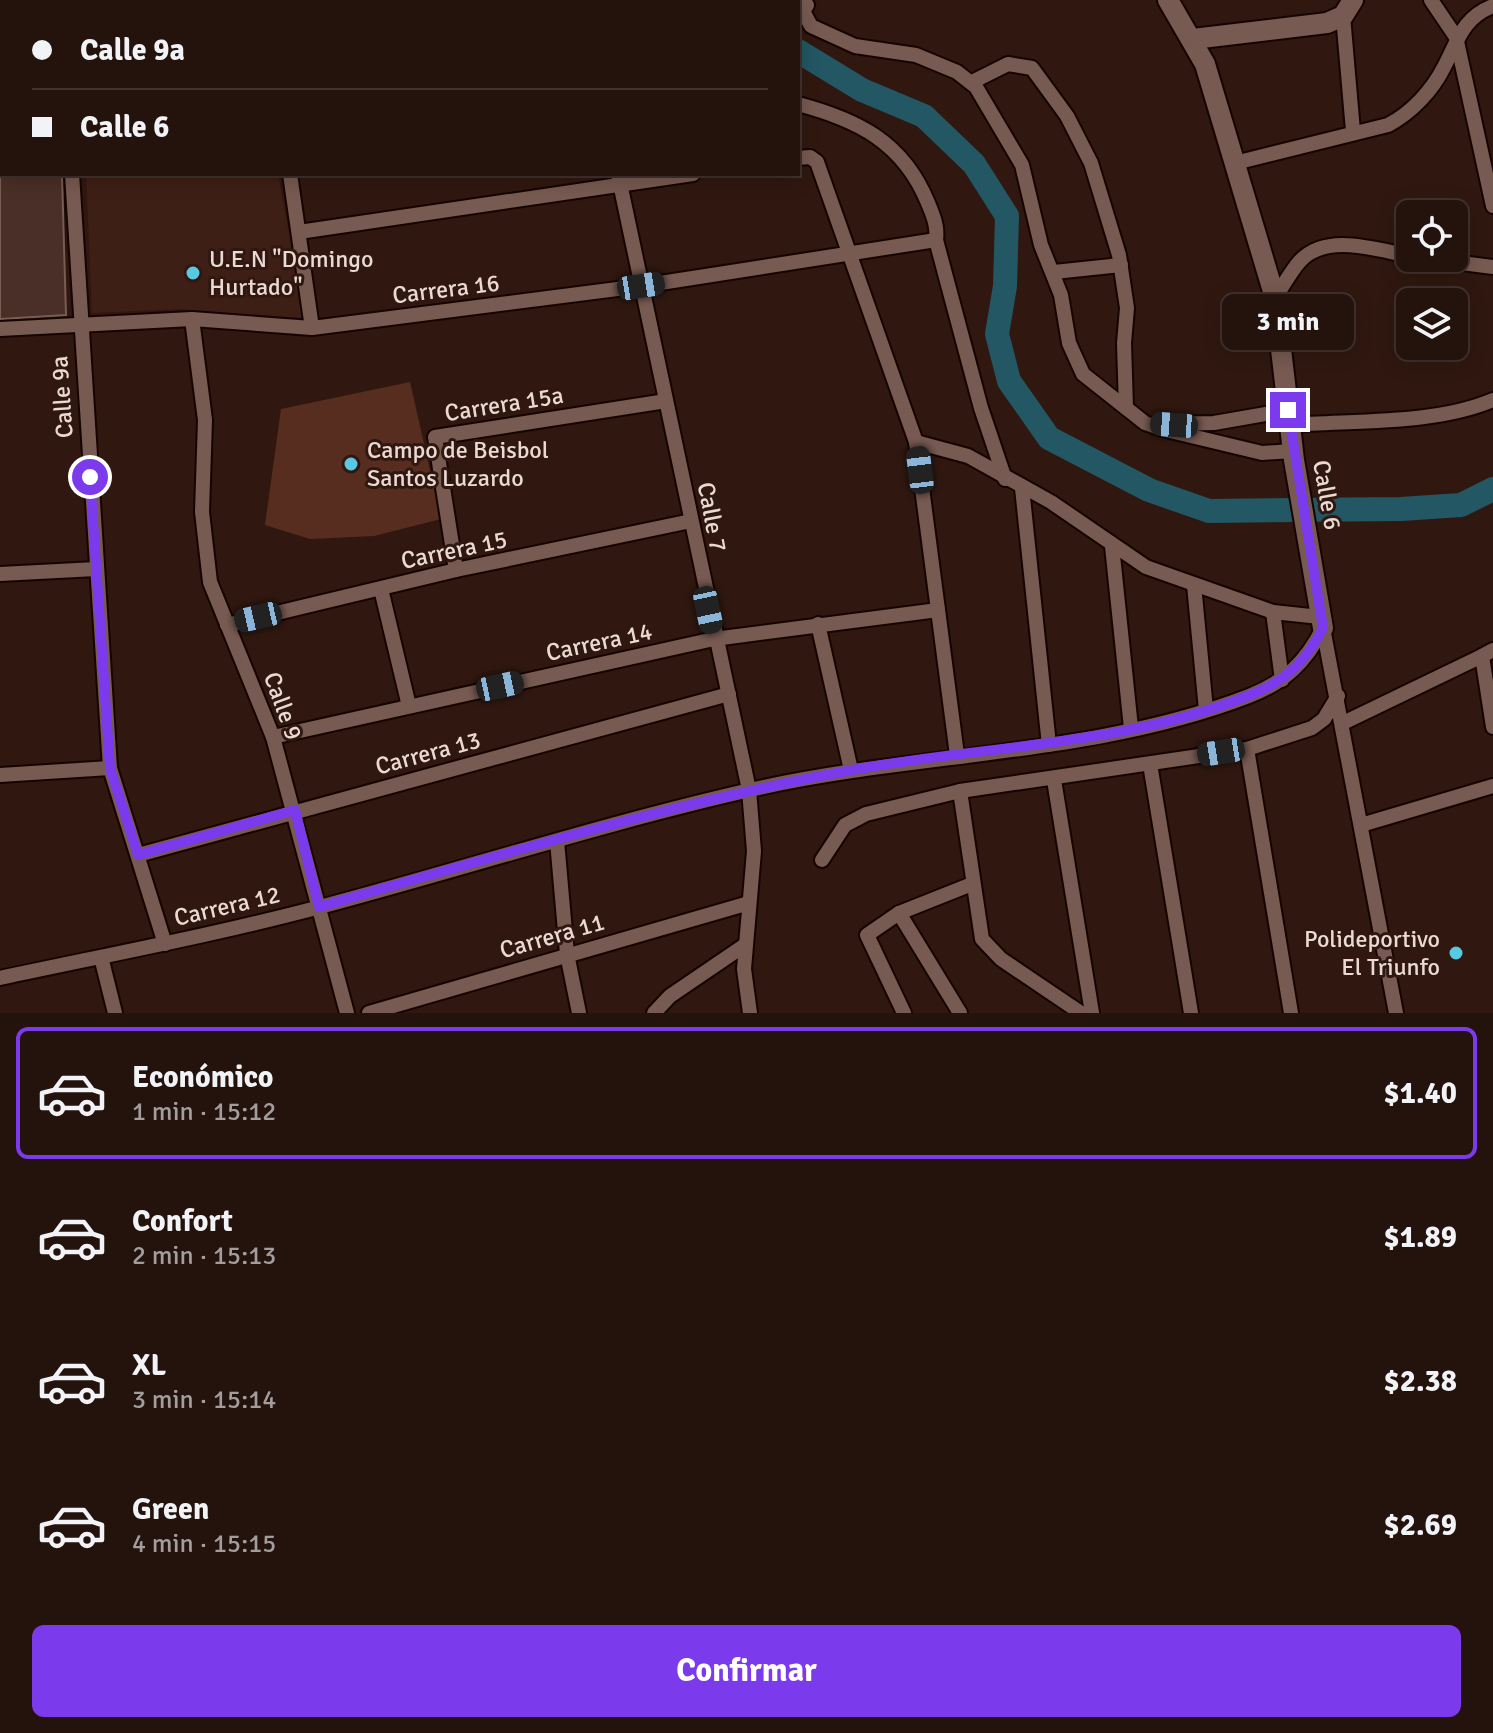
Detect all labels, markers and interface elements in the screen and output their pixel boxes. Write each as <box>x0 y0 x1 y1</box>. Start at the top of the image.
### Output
text: Calle 9a <box>80 32 185 69</box>
text: Calle 6 <box>80 109 170 146</box>
map controls <box>1396 200 1468 360</box>
button: locate <box>1396 200 1468 272</box>
place label: U.E.N "Domingo Hurtado" <box>209 244 373 302</box>
marker: U.E.N "Domingo Hurtado" <box>184 264 202 282</box>
street label: Carrera 16 <box>391 268 501 310</box>
car <box>615 270 667 302</box>
button: layers <box>1396 288 1468 360</box>
callout: 3 min <box>1222 294 1354 350</box>
text: 3 min <box>1257 306 1319 338</box>
street label: Calle 9a <box>44 355 80 439</box>
street label: Carrera 15a <box>442 380 566 428</box>
route end <box>1270 392 1306 428</box>
car <box>1149 411 1199 439</box>
place label: Campo de Beisbol Santos Luzardo <box>367 435 549 493</box>
car <box>905 445 935 495</box>
marker: Campo de Beisbol Santos Luzardo <box>342 455 360 473</box>
street label: Calle 6 <box>1306 458 1348 532</box>
route start <box>72 459 108 495</box>
street label: Calle 7 <box>691 480 733 554</box>
street label: Carrera 15 <box>398 524 510 576</box>
car <box>691 584 725 636</box>
car <box>232 600 284 634</box>
street label: Carrera 14 <box>543 616 655 668</box>
street label: Calle 9 <box>257 668 309 744</box>
car <box>474 669 526 703</box>
street label: Carrera 13 <box>372 725 484 781</box>
car <box>1195 736 1247 768</box>
street label: Carrera 12 <box>171 879 283 933</box>
street label: Carrera 11 <box>496 907 608 965</box>
place label: Polideportivo El Triunfo <box>1304 924 1440 982</box>
marker: Polideportivo El Triunfo <box>1447 944 1465 962</box>
icon: car <box>36 1057 108 1129</box>
text: Económico <box>132 1059 274 1096</box>
text: $1.40 <box>1384 1075 1457 1112</box>
text: 1 min · 15:12 <box>132 1096 276 1128</box>
icon: car <box>36 1201 108 1273</box>
text: Confort <box>132 1203 233 1240</box>
text: $1.89 <box>1384 1219 1457 1256</box>
text: 2 min · 15:13 <box>132 1240 276 1272</box>
icon: car <box>36 1345 108 1417</box>
text: XL <box>132 1347 166 1384</box>
text: $2.38 <box>1384 1363 1457 1400</box>
text: 3 min · 15:14 <box>132 1384 276 1416</box>
icon: car <box>36 1489 108 1561</box>
text: Green <box>132 1491 209 1528</box>
text: $2.69 <box>1384 1507 1457 1544</box>
text: 4 min · 15:15 <box>132 1528 276 1560</box>
button: Confirmar <box>32 1625 1461 1717</box>

